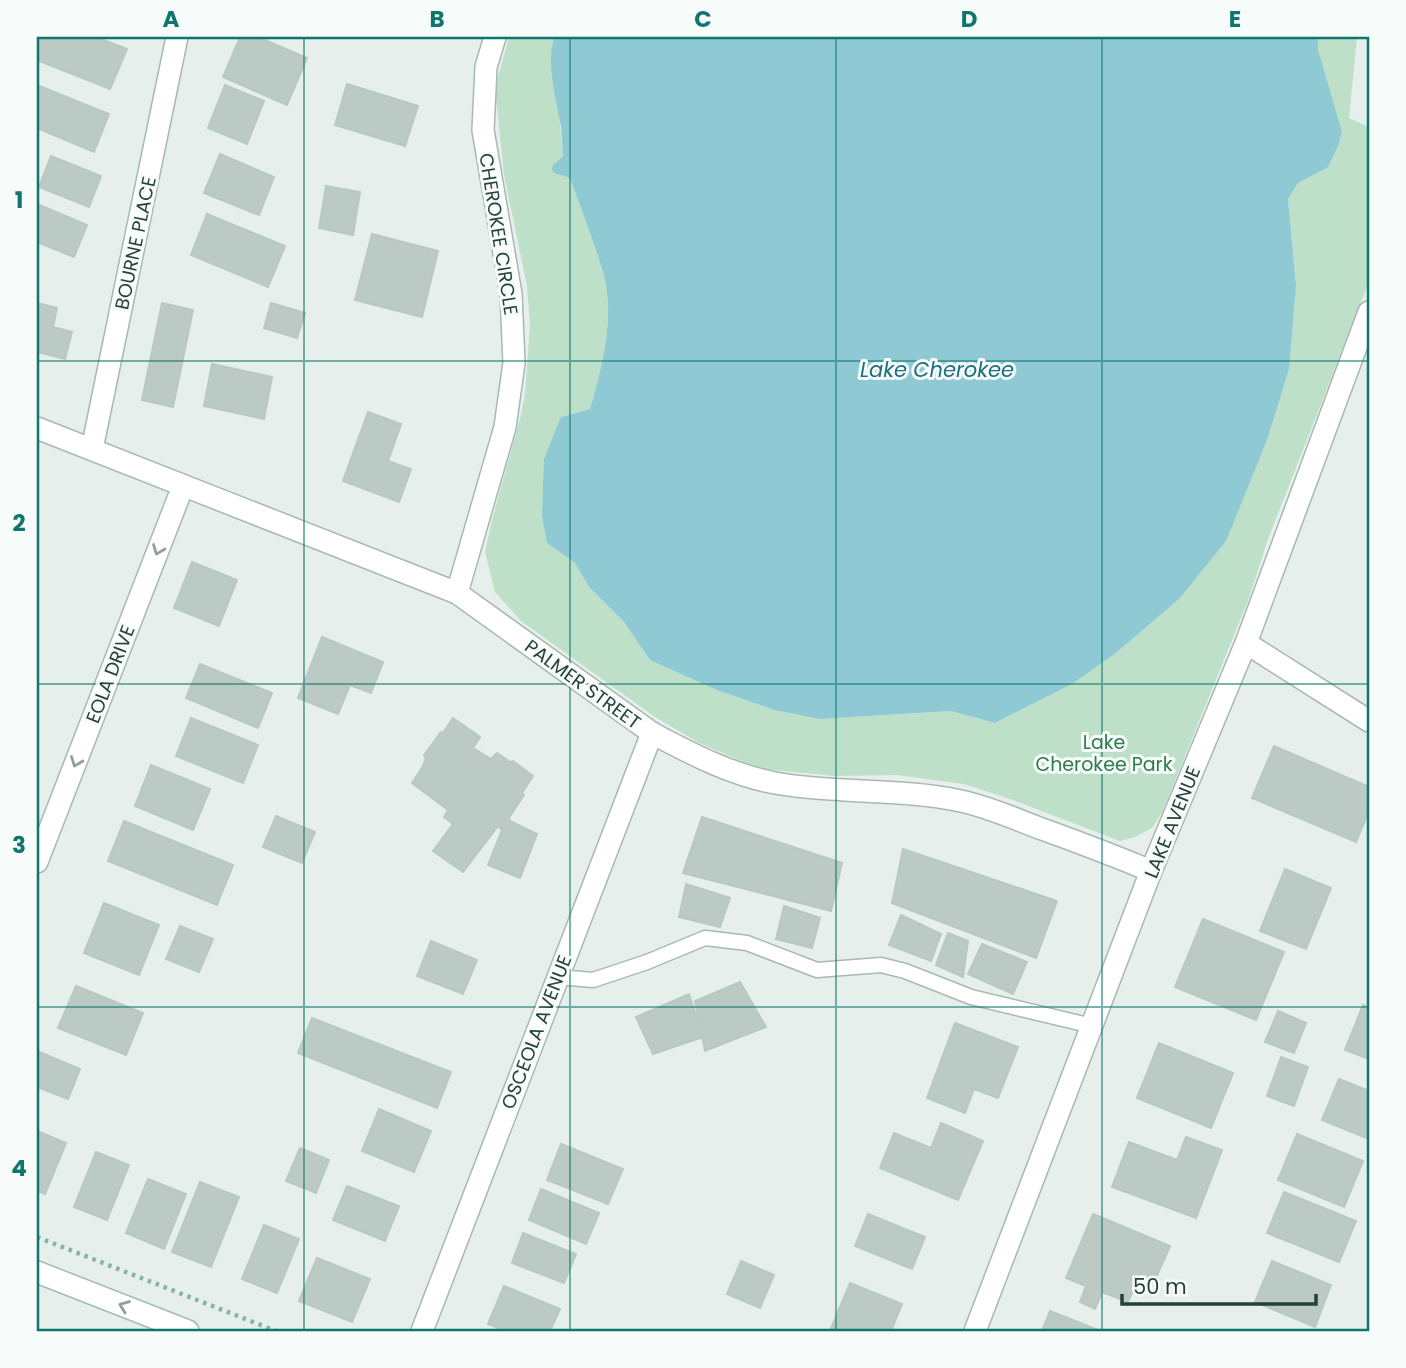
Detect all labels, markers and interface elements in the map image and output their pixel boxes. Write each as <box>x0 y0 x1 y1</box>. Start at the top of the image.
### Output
text: A <box>163 3 180 35</box>
text: B <box>429 3 445 35</box>
text: C <box>694 3 712 35</box>
text: D <box>961 3 977 35</box>
text: E <box>1229 3 1241 35</box>
street label: CHEROKEE CIRCLE <box>472 151 525 317</box>
street label: BOURNE PLACE <box>108 174 163 312</box>
text: 1 <box>15 184 23 216</box>
water label: Lake Cherokee <box>860 355 1014 384</box>
text: 2 <box>12 507 26 539</box>
one-way arrow <box>153 543 167 555</box>
street label: EOLA DRIVE <box>79 621 142 727</box>
street label: PALMER STREET <box>519 633 646 736</box>
park label: Lake Cherokee Park <box>1036 729 1173 778</box>
one-way arrow <box>70 755 84 767</box>
street label: LAKE AVENUE <box>1138 762 1207 882</box>
text: 3 <box>12 829 26 861</box>
street label: OSCEOLA AVENUE <box>495 951 578 1113</box>
text: 4 <box>11 1152 27 1184</box>
scale bar <box>1122 1263 1317 1307</box>
text: 50 m <box>1133 1272 1187 1301</box>
one-way arrow <box>119 1301 131 1315</box>

